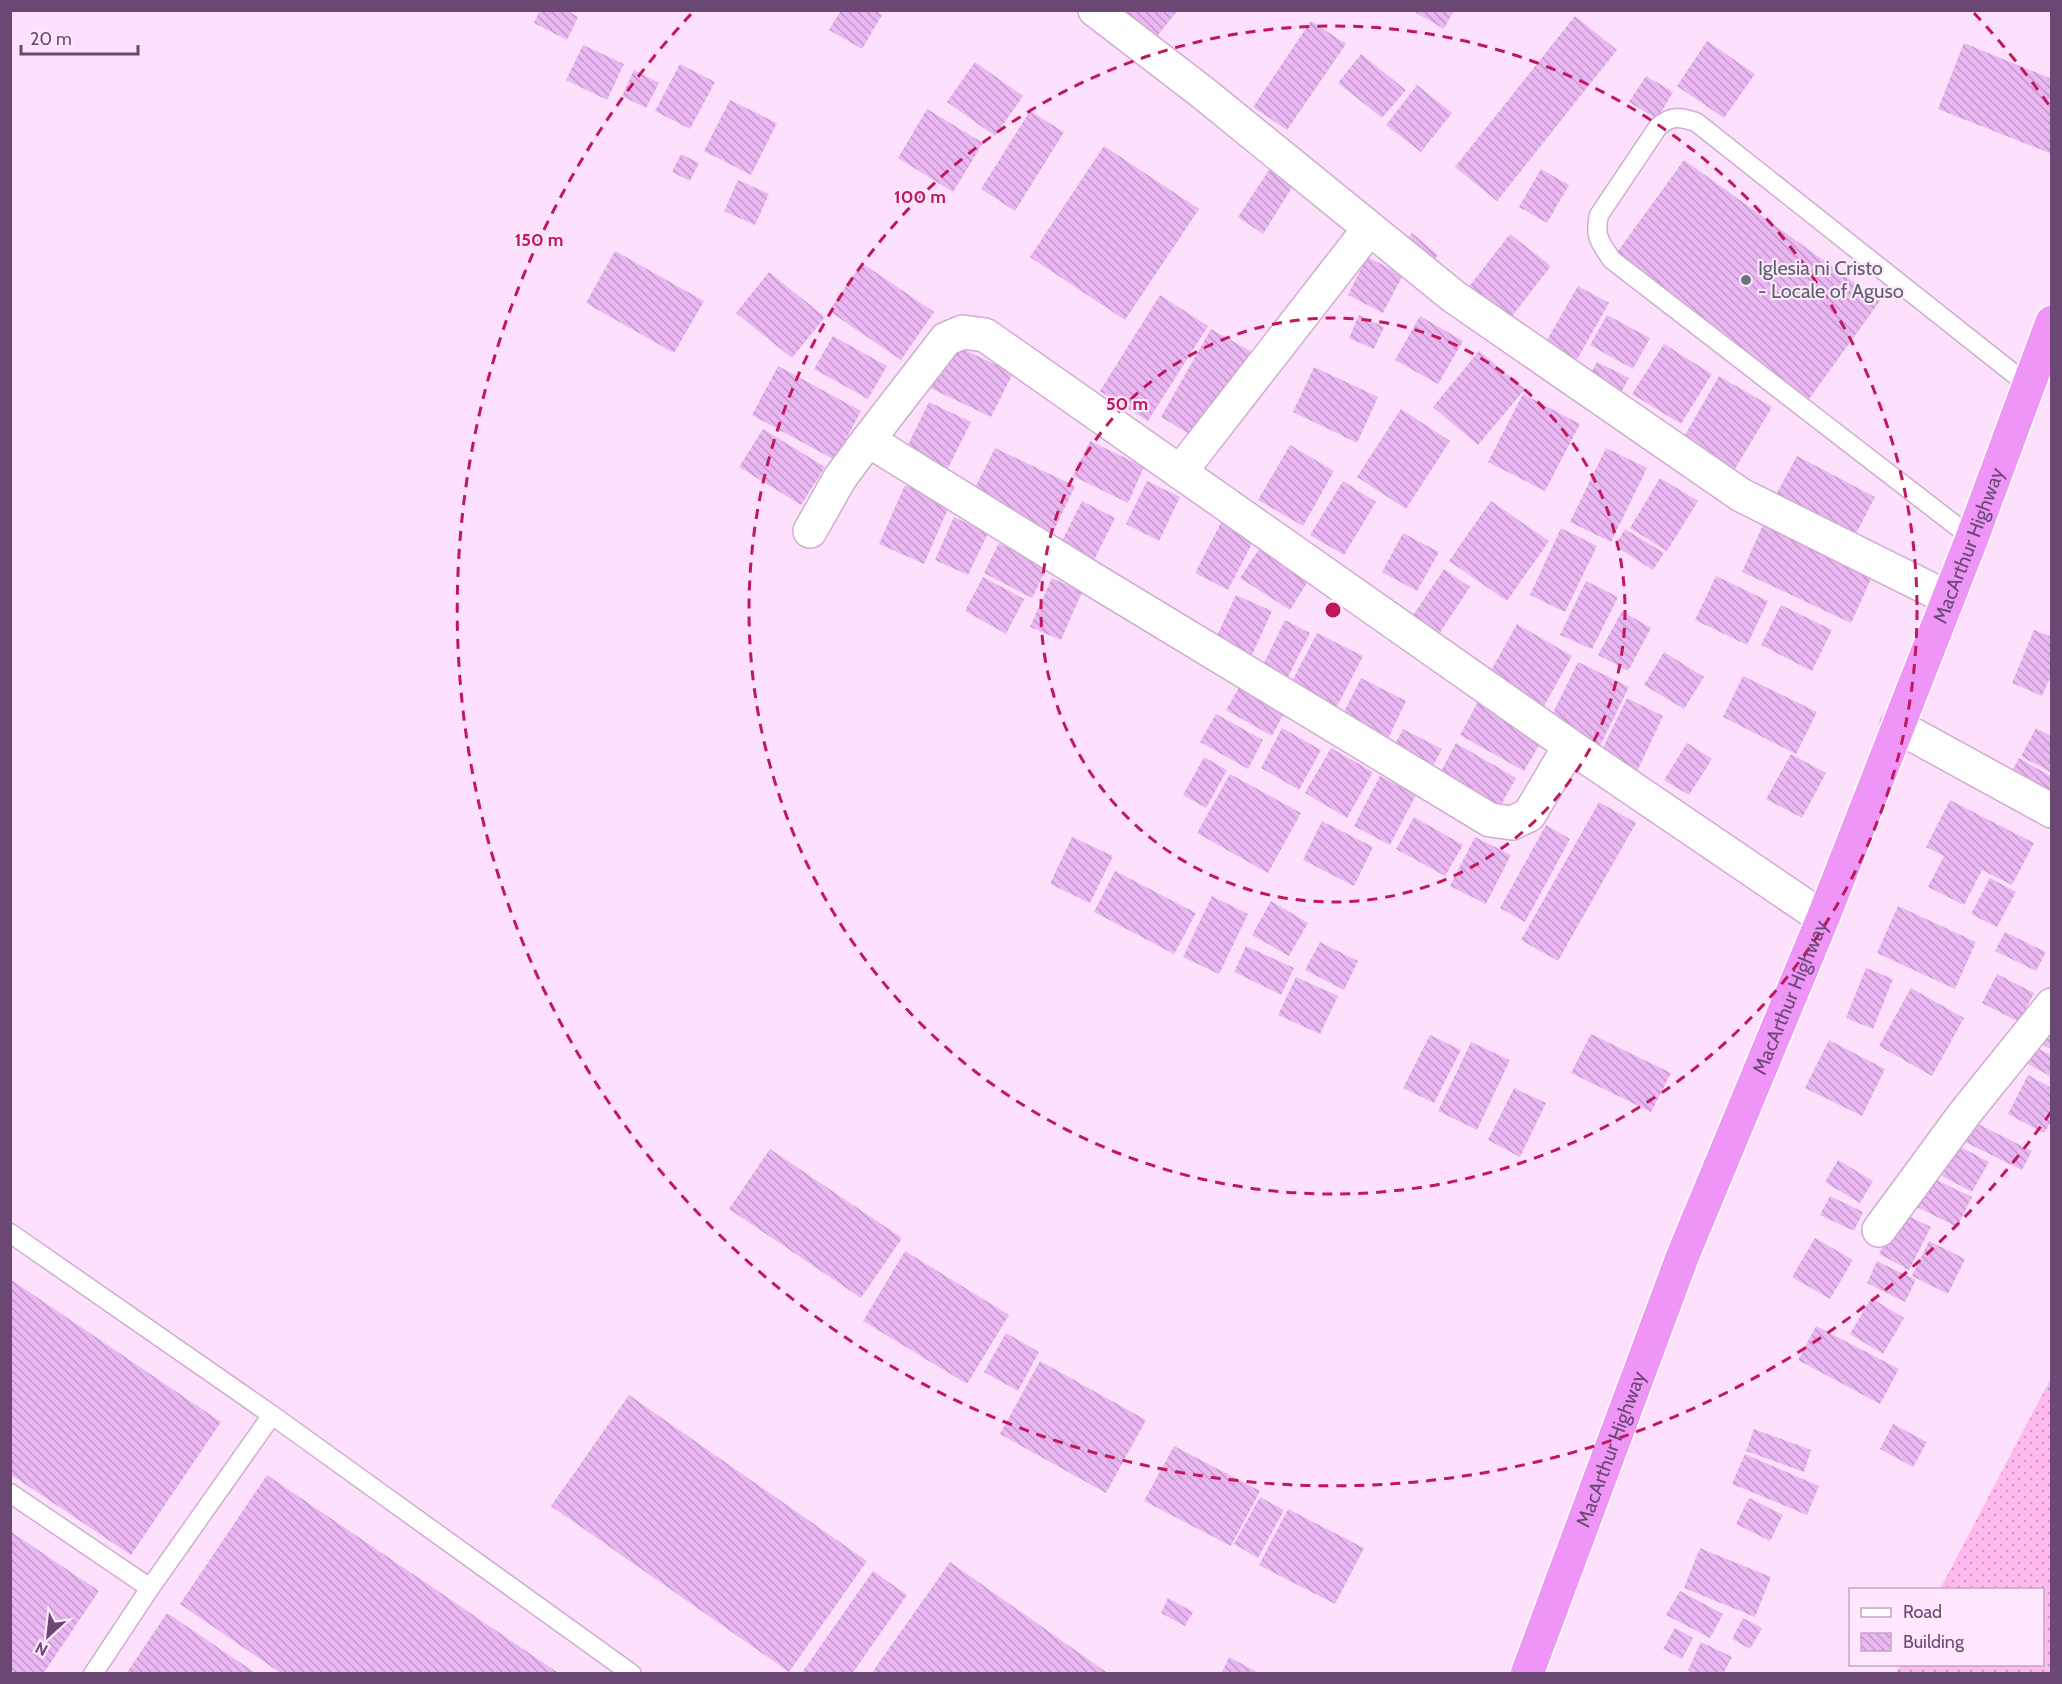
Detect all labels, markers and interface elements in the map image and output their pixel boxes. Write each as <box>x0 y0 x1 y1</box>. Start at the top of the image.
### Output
scale bar <box>21 18 138 56</box>
text: 20 m <box>30 28 72 50</box>
text: 100 m <box>894 186 946 208</box>
text: 150 m <box>515 229 563 251</box>
place label: Iglesia ni Cristo - Locale of Aguso <box>1758 256 1904 303</box>
marker: Iglesia ni Cristo - Locale of Aguso <box>1739 273 1753 287</box>
text: 50 m <box>1106 393 1148 415</box>
street label: MacArthur Highway <box>1928 464 2009 627</box>
centre of rings <box>1323 600 1343 620</box>
street label: MacArthur Highway <box>1747 917 1833 1078</box>
street label: MacArthur Highway <box>1571 1368 1651 1531</box>
legend <box>1849 1588 2044 1666</box>
text: Road <box>1903 1601 1942 1623</box>
north arrow <box>18 1606 78 1666</box>
text: Building <box>1903 1631 1965 1653</box>
text: N <box>32 1638 51 1660</box>

